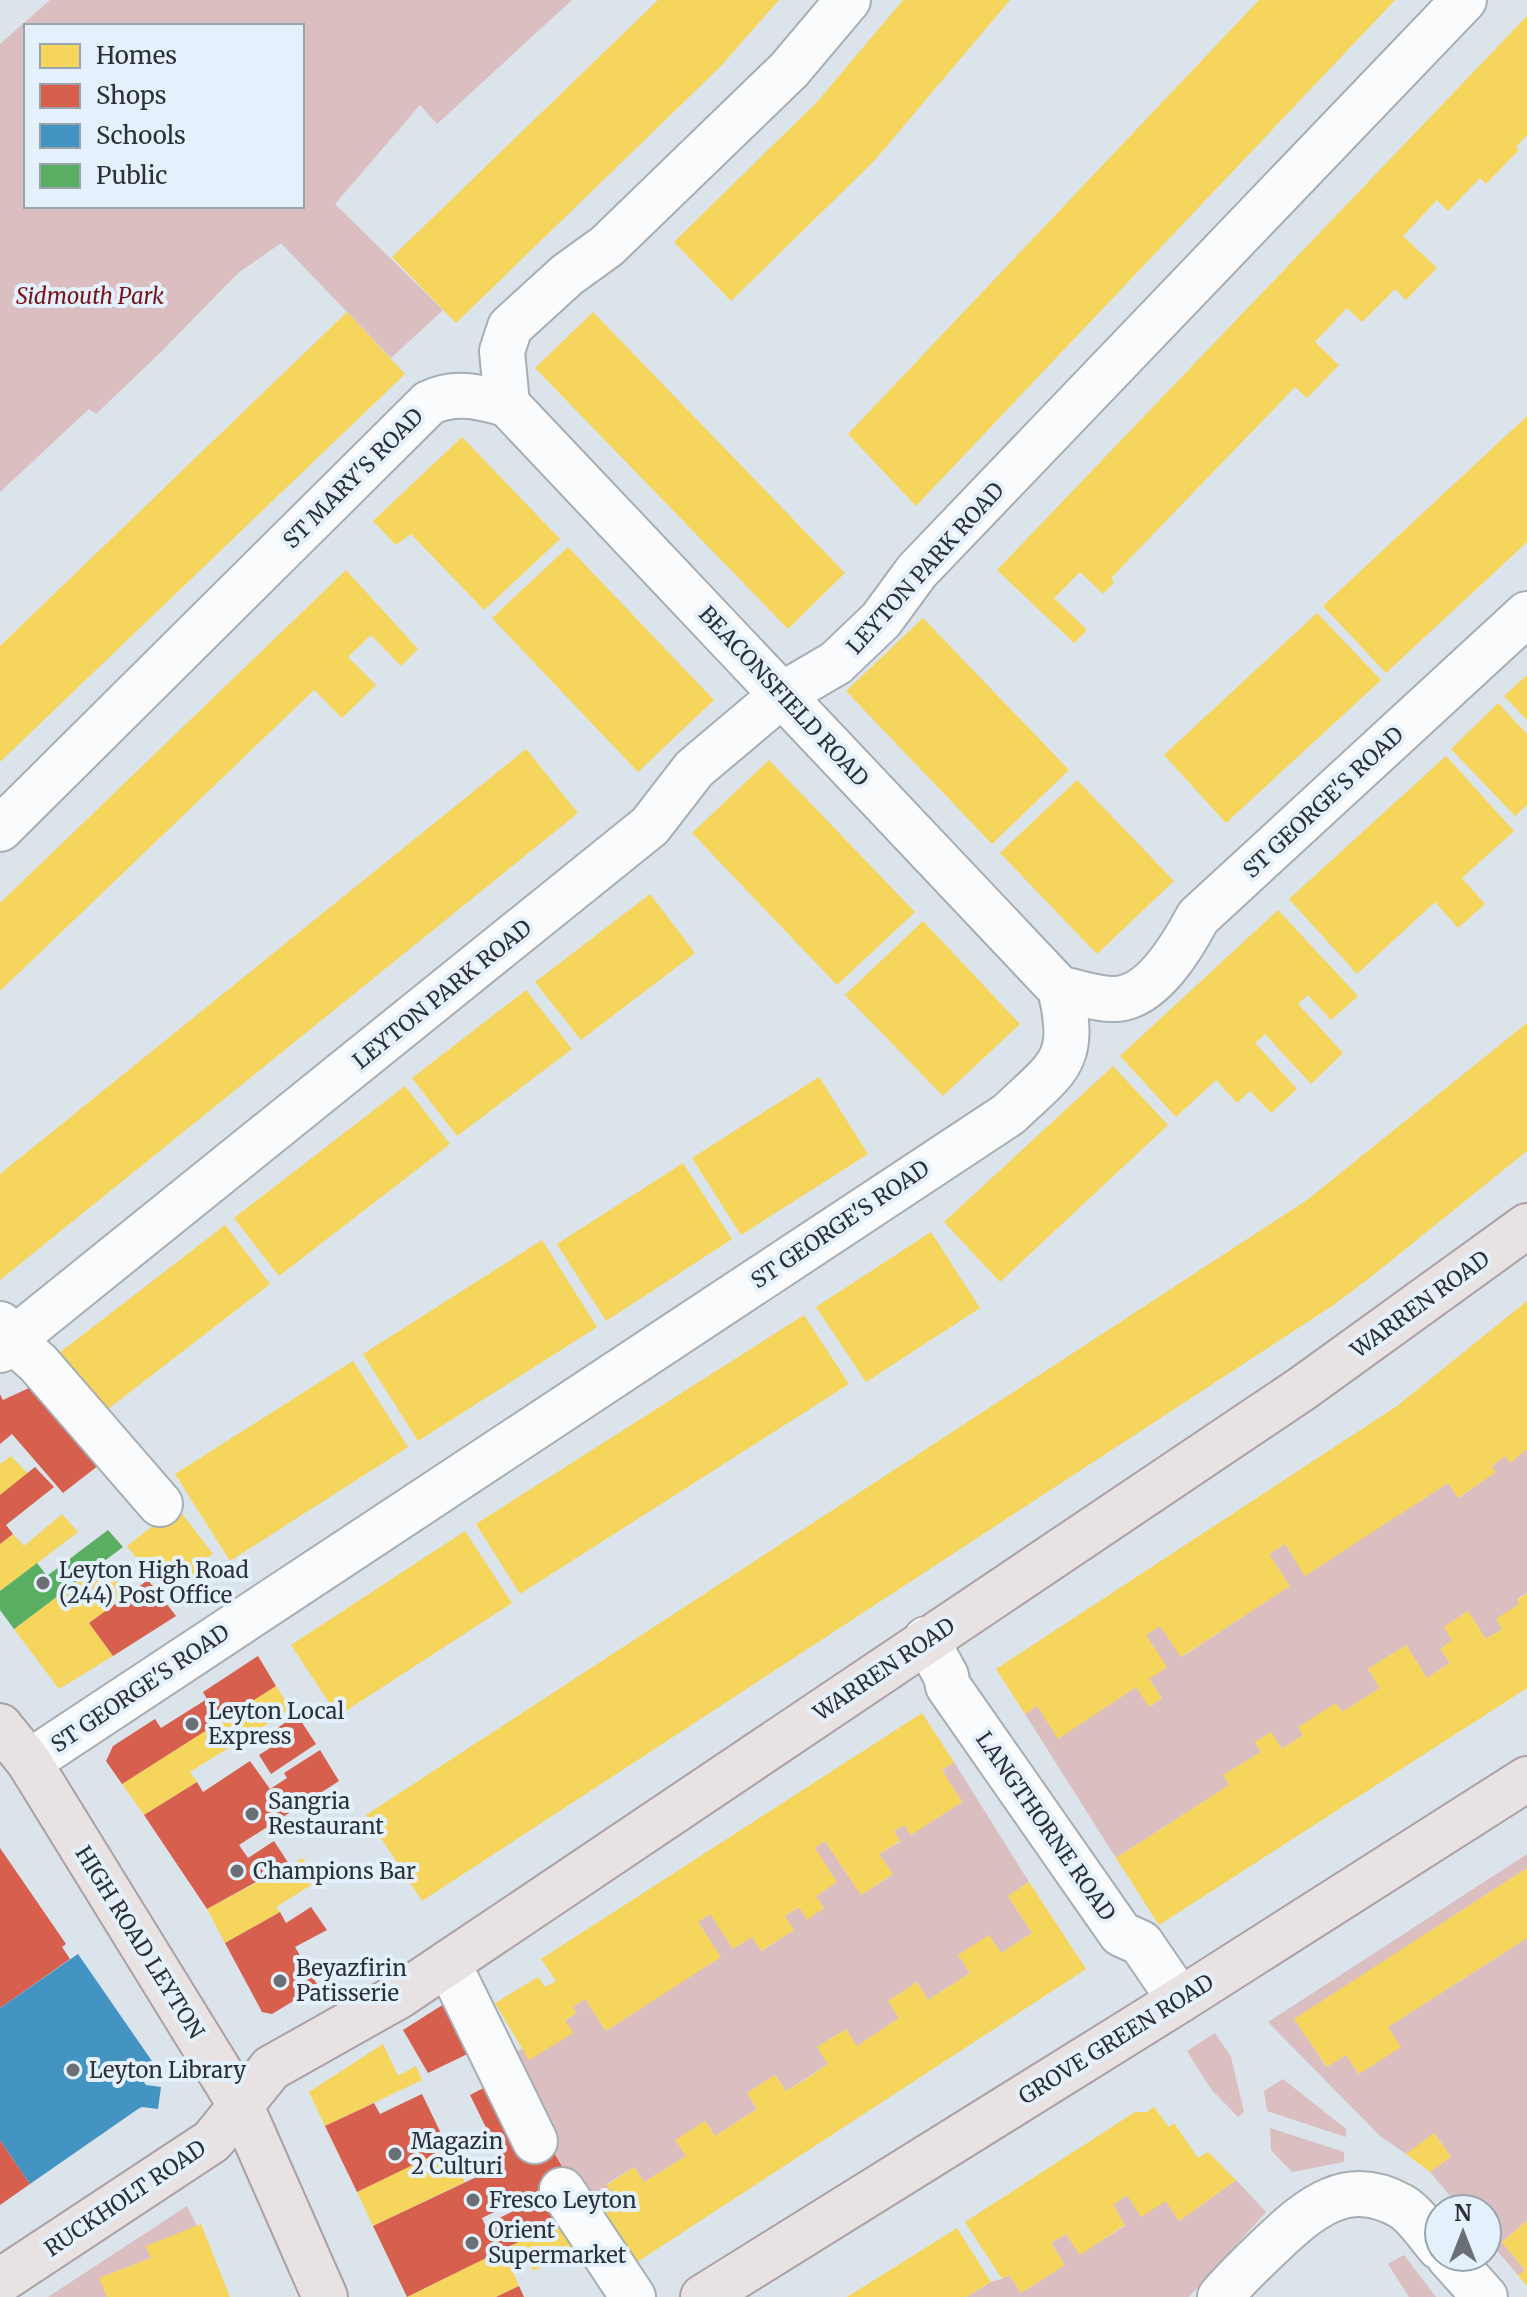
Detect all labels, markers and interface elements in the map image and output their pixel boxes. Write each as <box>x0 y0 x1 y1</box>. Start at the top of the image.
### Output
legend <box>24 24 304 208</box>
text: Homes <box>96 40 177 71</box>
text: Shops <box>96 80 167 111</box>
text: Schools <box>96 120 186 151</box>
text: Public <box>96 160 167 191</box>
park label: Sidmouth Park <box>16 282 164 310</box>
street label: ST MARY'S ROAD <box>277 402 429 554</box>
street label: LEYTON PARK ROAD <box>840 476 1010 660</box>
street label: BEACONSFIELD ROAD <box>693 600 875 792</box>
street label: ST GEORGE'S ROAD <box>1237 720 1409 884</box>
street label: LEYTON PARK ROAD <box>347 913 537 1075</box>
street label: ST GEORGE'S ROAD <box>745 1154 935 1294</box>
street label: WARREN ROAD <box>1344 1244 1495 1364</box>
place label: Leyton High Road (244) Post Office <box>59 1556 249 1609</box>
marker: Leyton High Road (244) Post Office <box>34 1574 52 1592</box>
street label: WARREN ROAD <box>807 1611 960 1727</box>
street label: ST GEORGE'S ROAD <box>45 1618 235 1758</box>
place label: Leyton Local Express <box>208 1697 344 1750</box>
marker: Leyton Local Express <box>183 1715 201 1733</box>
street label: LANGTHORNE ROAD <box>970 1726 1122 1926</box>
place label: Sangria Restaurant <box>268 1787 384 1840</box>
marker: Sangria Restaurant <box>243 1805 261 1823</box>
street label: HIGH ROAD LEYTON <box>69 1840 211 2044</box>
place label: Champions Bar <box>253 1857 416 1885</box>
marker: Champions Bar <box>228 1862 246 1880</box>
place label: Beyazfirin Patisserie <box>296 1954 407 2007</box>
street label: GROVE GREEN ROAD <box>1013 1968 1219 2110</box>
marker: Beyazfirin Patisserie <box>271 1972 289 1990</box>
place label: Leyton Library <box>89 2056 246 2084</box>
marker: Leyton Library <box>64 2061 82 2079</box>
place label: Magazin 2 Culturi <box>411 2127 504 2180</box>
street label: RUCKHOLT ROAD <box>39 2134 211 2262</box>
marker: Magazin 2 Culturi <box>386 2145 404 2163</box>
place label: Fresco Leyton <box>489 2186 637 2214</box>
marker: Fresco Leyton <box>464 2191 482 2209</box>
north arrow <box>1423 2193 1503 2273</box>
text: N <box>1454 2199 1472 2227</box>
place label: Orient Supermarket <box>488 2216 627 2269</box>
marker: Orient Supermarket <box>463 2234 481 2252</box>

